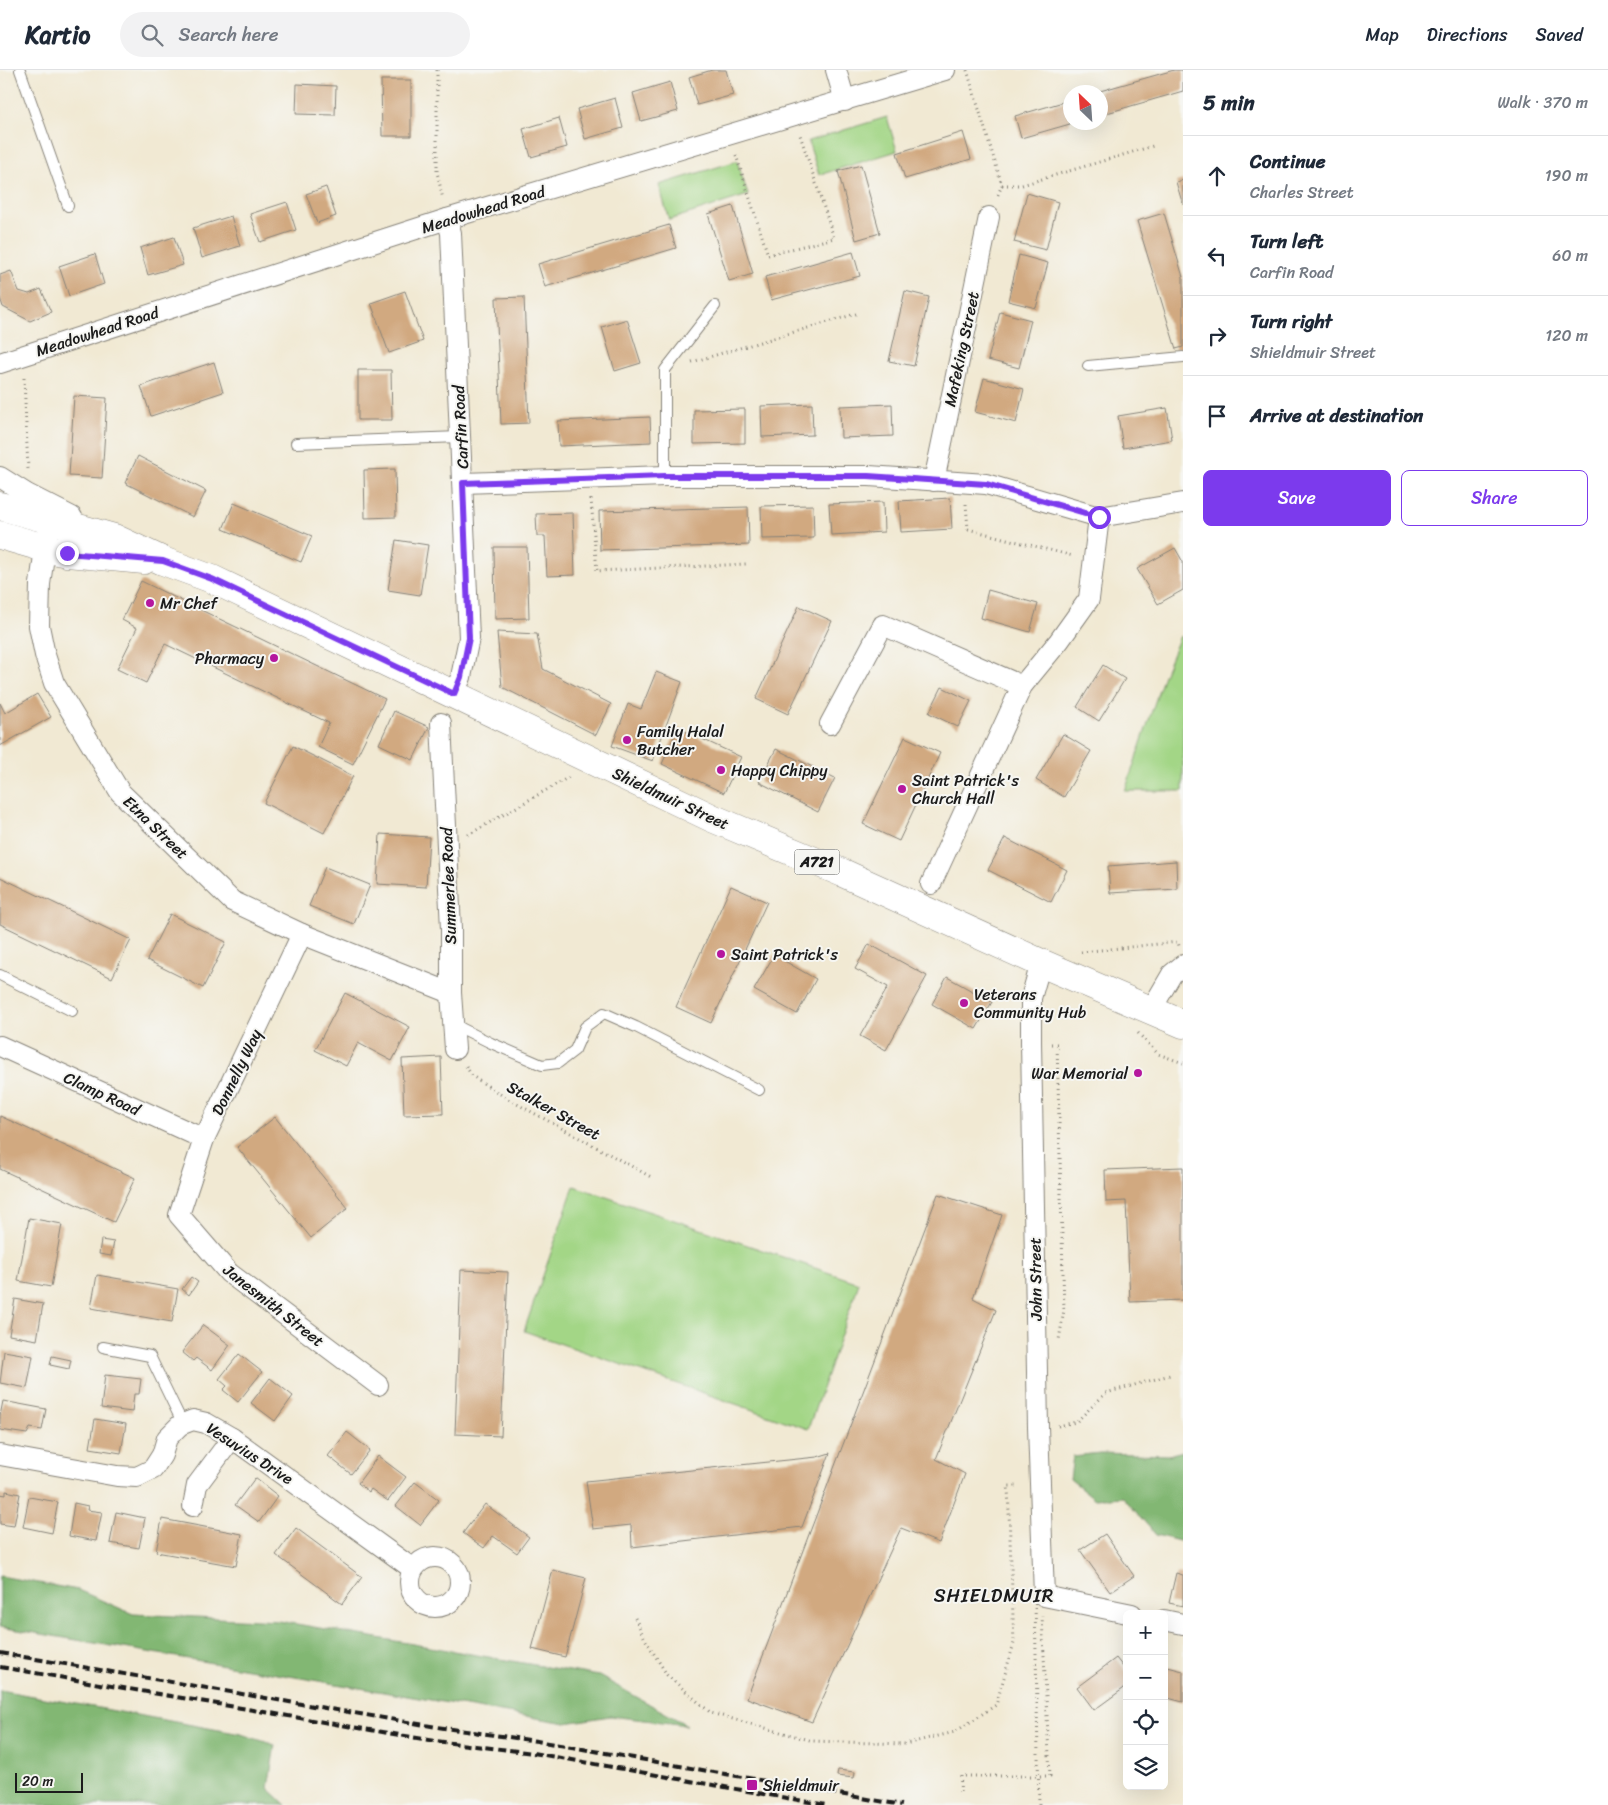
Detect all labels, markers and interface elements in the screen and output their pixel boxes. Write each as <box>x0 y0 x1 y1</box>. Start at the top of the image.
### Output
search box <box>120 12 470 57</box>
text: Kartio <box>25 14 90 56</box>
text: Search here <box>178 18 279 51</box>
text: Map <box>1366 19 1399 51</box>
text: Directions <box>1427 19 1508 51</box>
text: Saved <box>1536 19 1583 51</box>
icon: search <box>138 21 166 49</box>
text: 5 min <box>1203 84 1255 122</box>
north arrow <box>1063 85 1108 130</box>
text: Walk · 370 m <box>1497 88 1588 117</box>
text: Continue <box>1250 145 1326 178</box>
text: 190 m <box>1545 161 1588 190</box>
icon: ahead <box>1203 162 1231 190</box>
street label: Meadowhead Road <box>418 176 550 242</box>
text: Charles Street <box>1250 178 1354 207</box>
text: Turn left <box>1250 225 1323 258</box>
text: 60 m <box>1552 241 1588 270</box>
icon: left <box>1203 242 1231 270</box>
text: Carfin Road <box>1250 258 1334 287</box>
street label: Mafeking Street <box>935 289 988 409</box>
street label: Meadowhead Road <box>32 297 164 365</box>
text: Turn right <box>1250 305 1332 338</box>
text: 120 m <box>1545 321 1588 350</box>
icon: right <box>1203 322 1231 350</box>
text: Shieldmuir Street <box>1250 338 1376 367</box>
street label: Carfin Road <box>444 383 477 469</box>
text: Arrive at destination <box>1250 399 1423 432</box>
icon: arrive <box>1203 402 1231 430</box>
button: Save <box>1203 470 1391 526</box>
button: Share <box>1401 470 1588 526</box>
route start <box>1088 506 1111 529</box>
route end <box>56 542 79 565</box>
place label: Mr Chef <box>160 589 219 618</box>
marker: Mr Chef <box>144 597 156 609</box>
place label: Pharmacy <box>195 644 265 673</box>
marker: Pharmacy <box>268 652 280 664</box>
place label: Family Halal Butcher <box>637 717 724 764</box>
marker: Family Halal Butcher <box>621 734 633 746</box>
place label: Happy Chippy <box>731 756 828 785</box>
street label: Shieldmuir Street <box>608 759 734 838</box>
marker: Happy Chippy <box>715 764 727 776</box>
place label: Saint Patrick's Church Hall <box>912 766 1020 813</box>
marker: Saint Patrick's Church Hall <box>896 783 908 795</box>
street label: Etna Street <box>116 788 195 867</box>
street label: Summerlee Road <box>432 825 465 945</box>
road number: A721 <box>794 850 840 874</box>
place label: Saint Patrick's <box>731 940 839 969</box>
marker: Saint Patrick's <box>715 948 727 960</box>
place label: Veterans Community Hub <box>974 980 1087 1027</box>
marker: Veterans Community Hub <box>958 997 970 1009</box>
street label: Donnelly Way <box>203 1023 270 1121</box>
place label: War Memorial <box>1031 1059 1128 1088</box>
street label: Clamp Road <box>59 1063 146 1125</box>
marker: War Memorial <box>1132 1067 1144 1079</box>
street label: Stalker Street <box>501 1073 606 1148</box>
street label: John Street <box>1020 1237 1051 1322</box>
street label: Janesmith Street <box>216 1256 331 1355</box>
street label: Vesuvius Drive <box>200 1414 299 1493</box>
district label: SHIELDMUIR <box>934 1579 1054 1612</box>
map controls <box>1123 1610 1168 1790</box>
button: + <box>1123 1610 1168 1655</box>
button: − <box>1123 1655 1168 1700</box>
button: locate <box>1123 1700 1168 1745</box>
button: layers <box>1123 1745 1168 1790</box>
text: 20 m <box>22 1769 53 1794</box>
scale bar <box>15 1770 82 1793</box>
place label: Shieldmuir <box>763 1771 840 1800</box>
marker: Shieldmuir <box>745 1778 759 1792</box>

